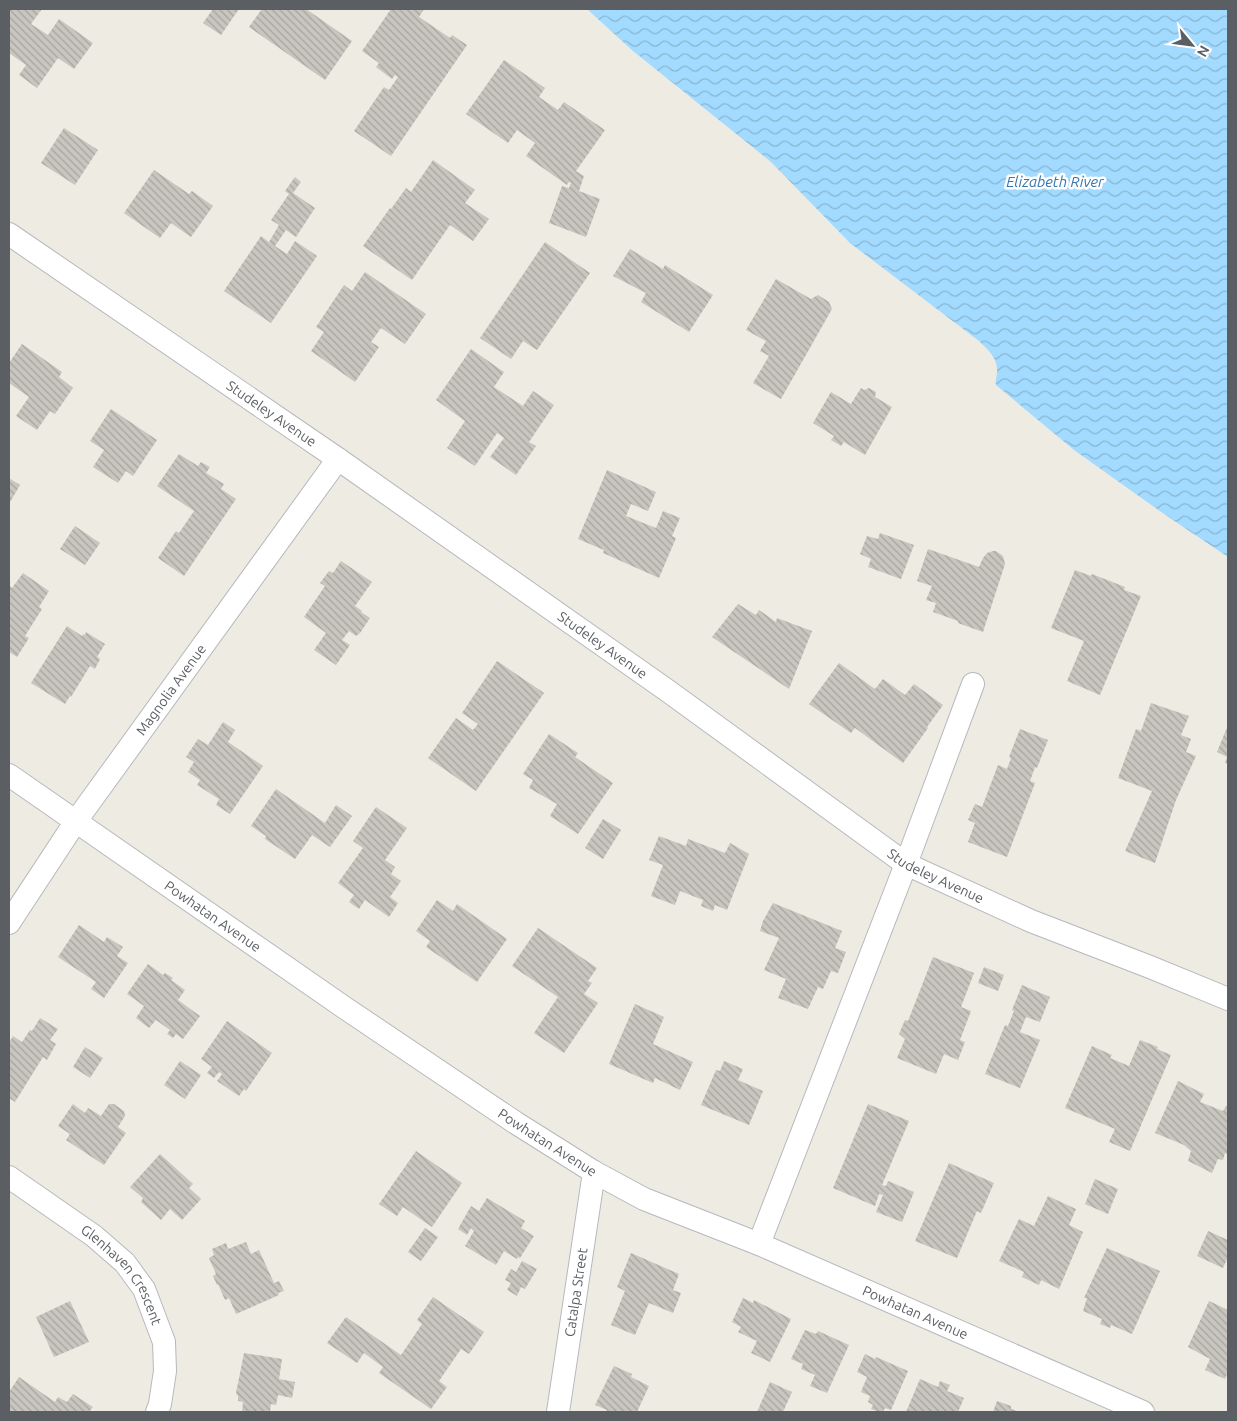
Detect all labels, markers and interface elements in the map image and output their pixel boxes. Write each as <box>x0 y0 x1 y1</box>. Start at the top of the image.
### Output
north arrow <box>1167 20 1217 70</box>
text: N <box>1194 43 1213 60</box>
water label: Elizabeth River <box>1006 173 1105 190</box>
street label: Studeley Avenue <box>223 377 319 450</box>
street label: Studeley Avenue <box>555 608 650 682</box>
street label: Magnolia Avenue <box>133 641 209 738</box>
street label: Studeley Avenue <box>884 845 986 906</box>
street label: Powhatan Avenue <box>162 877 264 955</box>
street label: Powhatan Avenue <box>495 1105 600 1180</box>
street label: Glenhaven Crescent <box>78 1221 165 1328</box>
street label: Catalpa Street <box>561 1246 591 1338</box>
street label: Powhatan Avenue <box>860 1282 971 1342</box>

